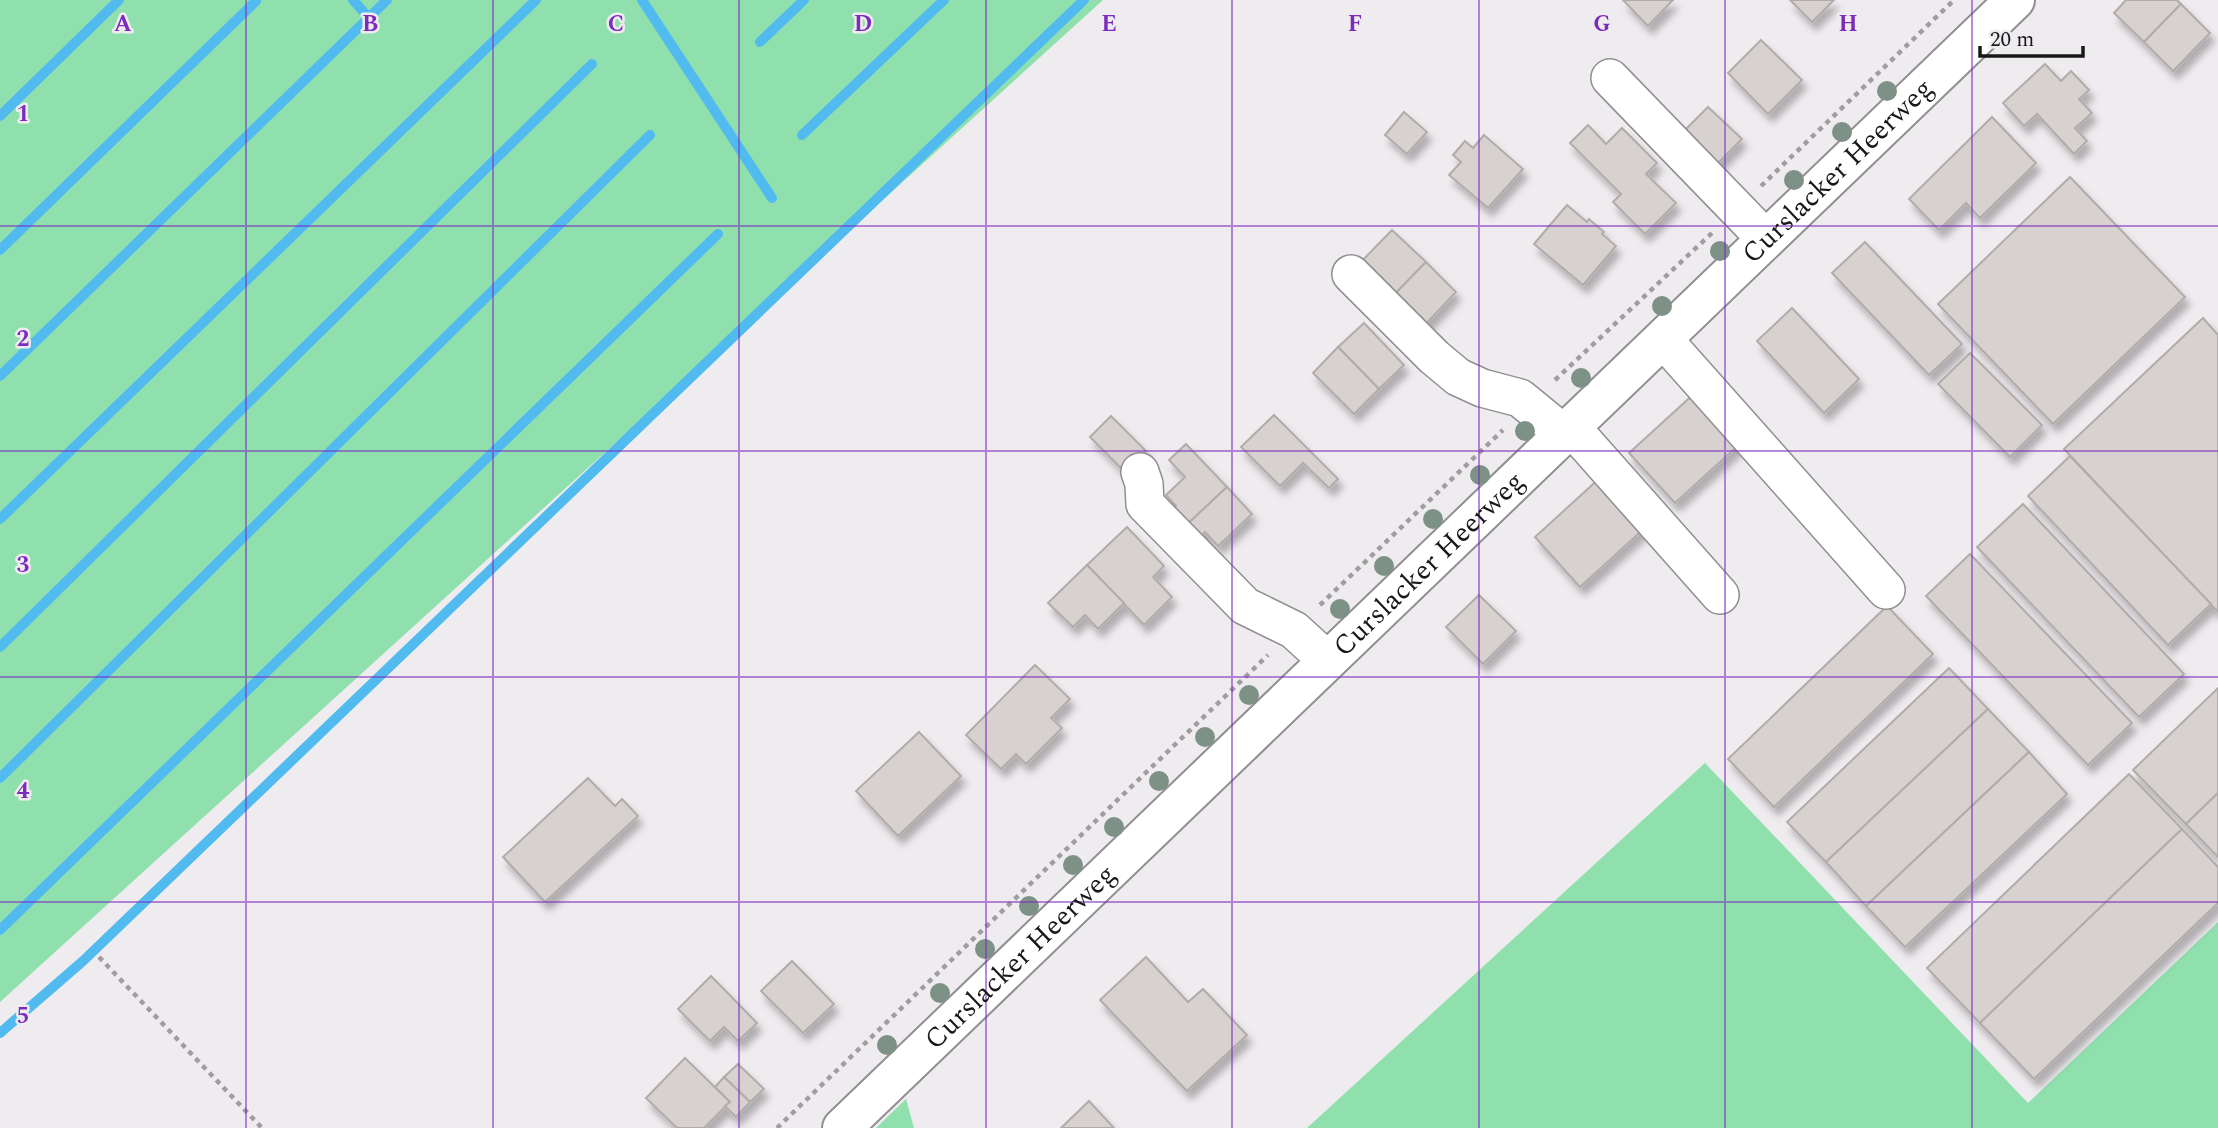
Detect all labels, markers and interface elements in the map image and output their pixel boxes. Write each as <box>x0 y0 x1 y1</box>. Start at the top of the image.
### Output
text: A <box>114 7 132 42</box>
text: B <box>362 7 378 42</box>
text: C <box>608 7 624 42</box>
text: D <box>854 7 872 42</box>
text: E <box>1101 7 1117 42</box>
text: F <box>1348 7 1362 42</box>
text: G <box>1593 7 1611 42</box>
text: H <box>1838 7 1858 42</box>
scale bar <box>1980 14 2083 58</box>
text: 20 m <box>1990 24 2034 56</box>
street label: Curslacker Heerweg <box>1732 68 1943 274</box>
text: 1 <box>17 97 29 132</box>
text: 2 <box>17 322 30 357</box>
street label: Curslacker Heerweg <box>1323 461 1535 667</box>
text: 3 <box>17 548 30 583</box>
text: 4 <box>17 774 30 809</box>
street label: Curslacker Heerweg <box>914 854 1126 1060</box>
text: 5 <box>17 999 29 1034</box>

